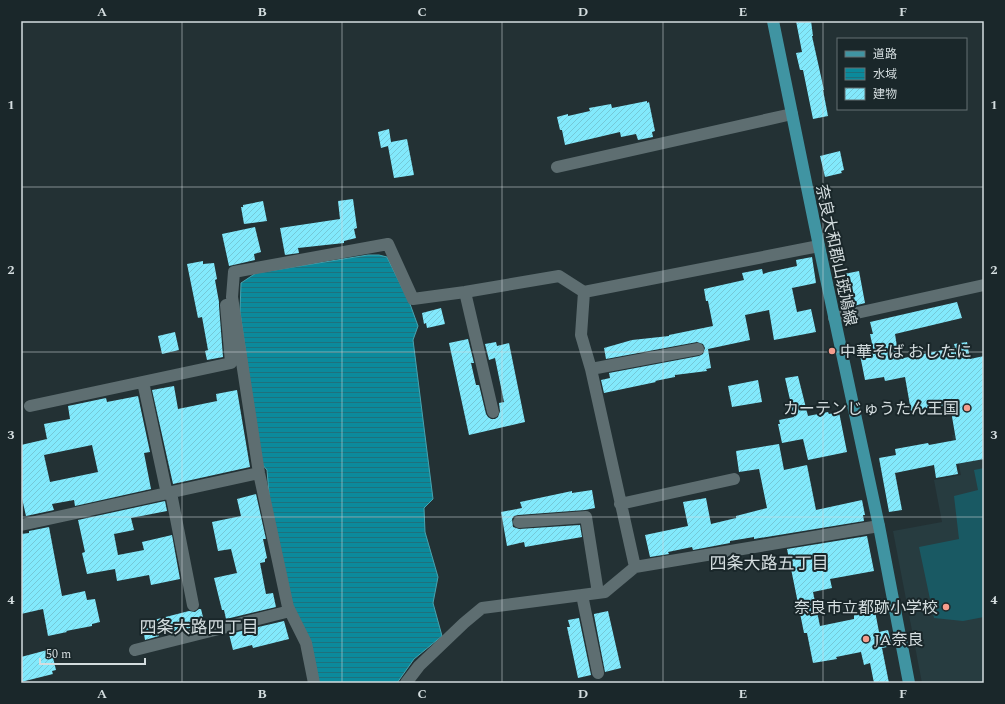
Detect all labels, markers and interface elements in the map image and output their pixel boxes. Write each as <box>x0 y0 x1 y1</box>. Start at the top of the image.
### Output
text: A <box>97 2 107 22</box>
text: B <box>257 2 267 22</box>
text: C <box>417 2 427 22</box>
text: D <box>578 2 588 22</box>
text: E <box>739 2 748 22</box>
text: F <box>899 2 907 22</box>
legend <box>837 38 967 110</box>
text: 道路 <box>873 45 897 64</box>
text: 水域 <box>873 65 897 84</box>
text: 建物 <box>873 85 897 104</box>
text: 1 <box>7 95 15 115</box>
text: 1 <box>990 95 998 115</box>
street label: 奈良大和郡山斑鳩線 <box>809 182 863 328</box>
text: 2 <box>7 260 15 280</box>
text: 2 <box>990 260 998 280</box>
place label: 中華そば おしたに <box>840 340 972 364</box>
marker: 中華そば おしたに <box>827 346 837 356</box>
place label: カーテンじゅうたん王国 <box>783 397 959 421</box>
marker: カーテンじゅうたん王国 <box>962 403 972 413</box>
text: 3 <box>7 425 15 445</box>
text: 3 <box>990 425 998 445</box>
district label: 四条大路五丁目 <box>710 551 829 577</box>
text: 4 <box>7 590 15 610</box>
text: 4 <box>990 590 998 610</box>
place label: 奈良市立都跡小学校 <box>794 596 938 620</box>
marker: 奈良市立都跡小学校 <box>941 602 951 612</box>
district label: 四条大路四丁目 <box>140 615 259 641</box>
place label: JA奈良 <box>874 628 924 652</box>
marker: JA奈良 <box>861 634 871 644</box>
scale bar <box>40 640 145 666</box>
text: 50 m <box>46 645 71 664</box>
text: A <box>97 684 107 704</box>
text: B <box>257 684 267 704</box>
text: C <box>417 684 427 704</box>
text: D <box>578 684 588 704</box>
text: E <box>739 684 748 704</box>
text: F <box>899 684 907 704</box>

